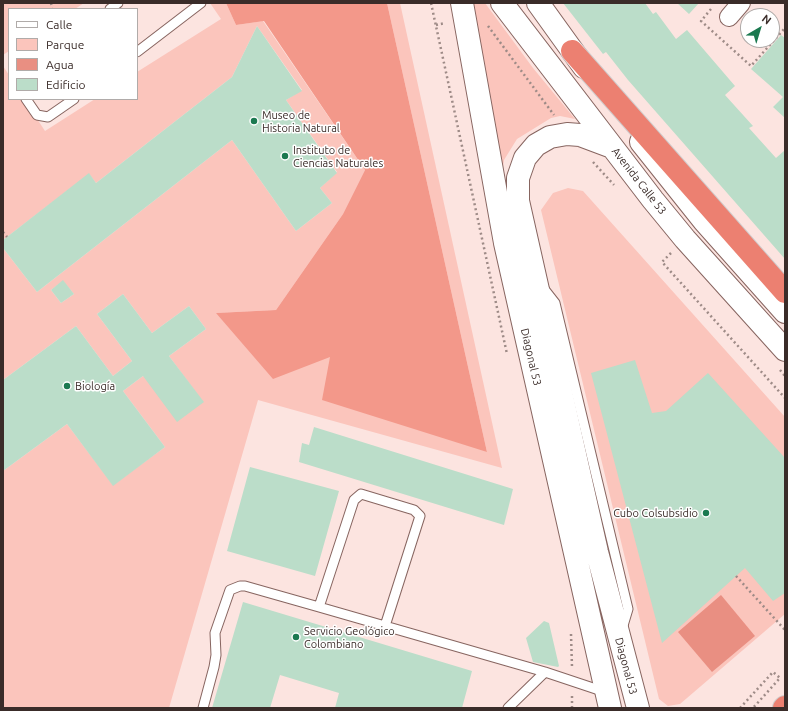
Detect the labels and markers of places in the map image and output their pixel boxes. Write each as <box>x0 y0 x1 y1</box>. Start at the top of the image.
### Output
place label: Museo de Historia Natural <box>262 108 340 134</box>
marker: Museo de Historia Natural <box>249 116 259 126</box>
place label: Instituto de Ciencias Naturales <box>293 143 383 169</box>
marker: Instituto de Ciencias Naturales <box>280 151 290 161</box>
place label: Biología <box>75 379 115 393</box>
marker: Biología <box>62 381 72 391</box>
place label: Cubo Colsubsidio <box>613 506 698 520</box>
marker: Cubo Colsubsidio <box>701 508 711 518</box>
place label: Servicio Geológico Colombiano <box>304 624 395 650</box>
marker: Servicio Geológico Colombiano <box>291 632 301 642</box>

